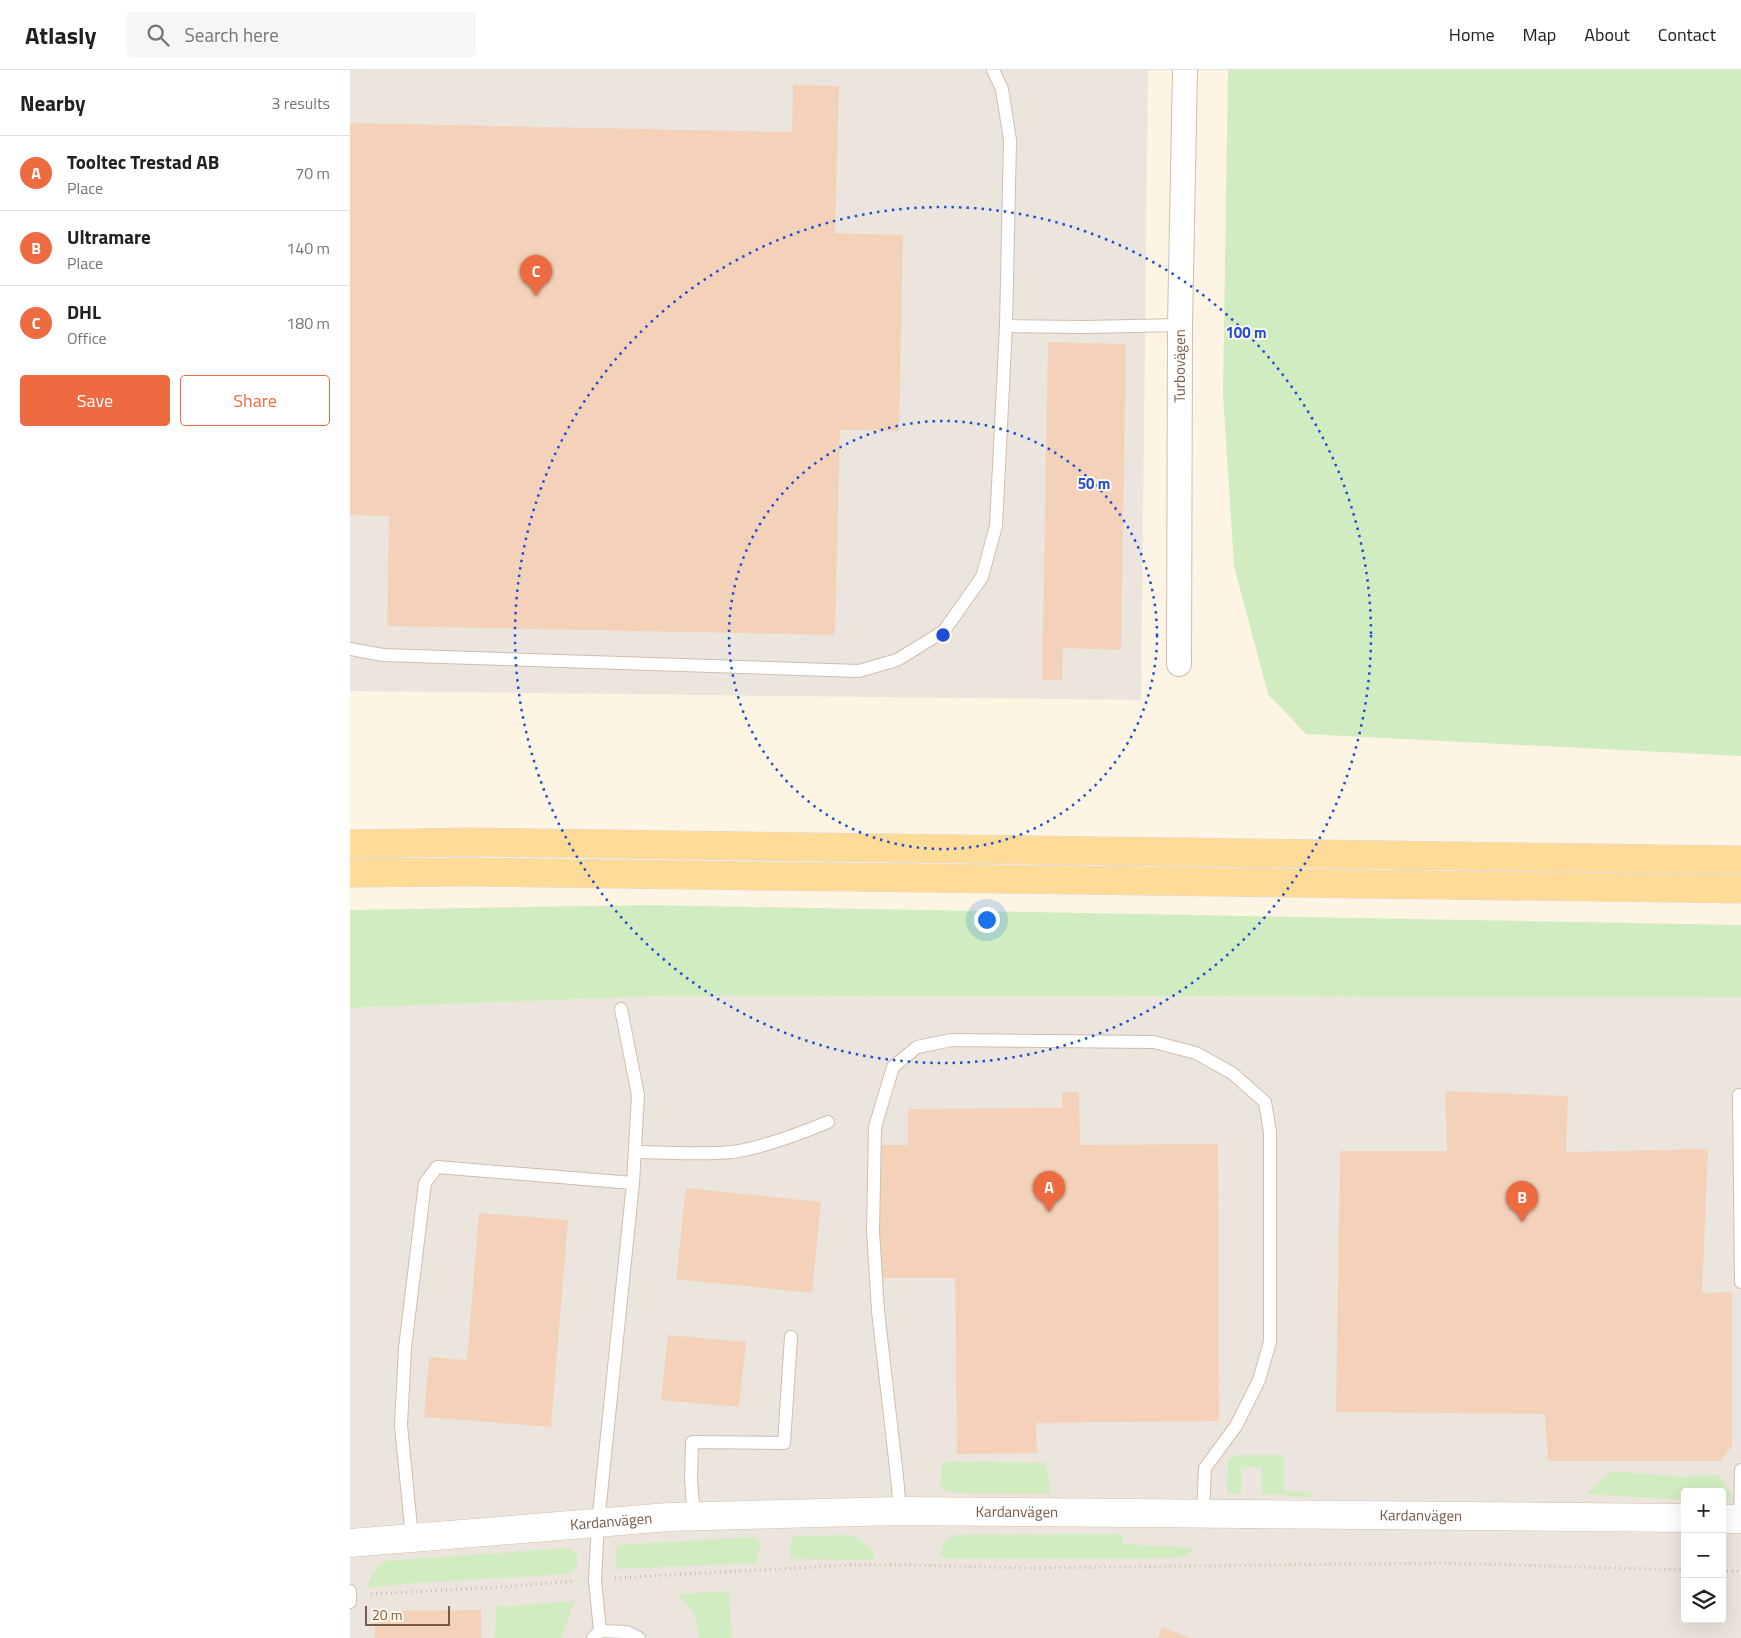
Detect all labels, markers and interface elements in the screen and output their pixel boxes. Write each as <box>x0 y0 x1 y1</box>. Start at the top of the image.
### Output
search box <box>126 12 476 57</box>
text: Atlasly <box>25 17 96 53</box>
text: Search here <box>184 20 279 49</box>
icon: search <box>144 21 172 49</box>
text: Home <box>1449 21 1495 48</box>
text: Map <box>1523 21 1556 48</box>
text: About <box>1584 21 1630 48</box>
text: Contact <box>1658 21 1716 48</box>
text: Nearby <box>20 87 85 119</box>
text: 3 results <box>271 91 330 115</box>
text: Tooltec Trestad AB <box>67 147 219 176</box>
text: A <box>31 161 41 185</box>
text: 70 m <box>295 161 330 185</box>
text: Place <box>67 176 103 200</box>
text: Ultramare <box>67 222 151 251</box>
text: B <box>31 236 41 260</box>
text: 140 m <box>286 236 330 260</box>
text: Place <box>67 251 103 275</box>
pin: C <box>520 255 552 296</box>
text: DHL <box>67 297 101 326</box>
text: C <box>32 311 40 335</box>
text: 180 m <box>286 311 330 335</box>
text: 100 m <box>1225 321 1267 344</box>
text: Office <box>67 326 107 350</box>
street label: Turbovägen <box>1168 329 1191 403</box>
button: Save <box>20 375 170 426</box>
button: Share <box>180 375 330 426</box>
text: 50 m <box>1078 472 1110 495</box>
centre of rings <box>934 626 952 644</box>
your location <box>974 907 1000 933</box>
pin: A <box>1033 1171 1065 1212</box>
pin: B <box>1506 1181 1538 1222</box>
map controls <box>1681 1488 1726 1623</box>
button: + <box>1681 1488 1726 1533</box>
street label: Kardanvägen <box>976 1500 1058 1523</box>
street label: Kardanvägen <box>1380 1503 1462 1527</box>
street label: Kardanvägen <box>569 1506 653 1536</box>
button: − <box>1681 1533 1726 1578</box>
button: layers <box>1681 1578 1726 1623</box>
scale bar <box>365 1603 450 1626</box>
text: 20 m <box>372 1604 402 1625</box>

